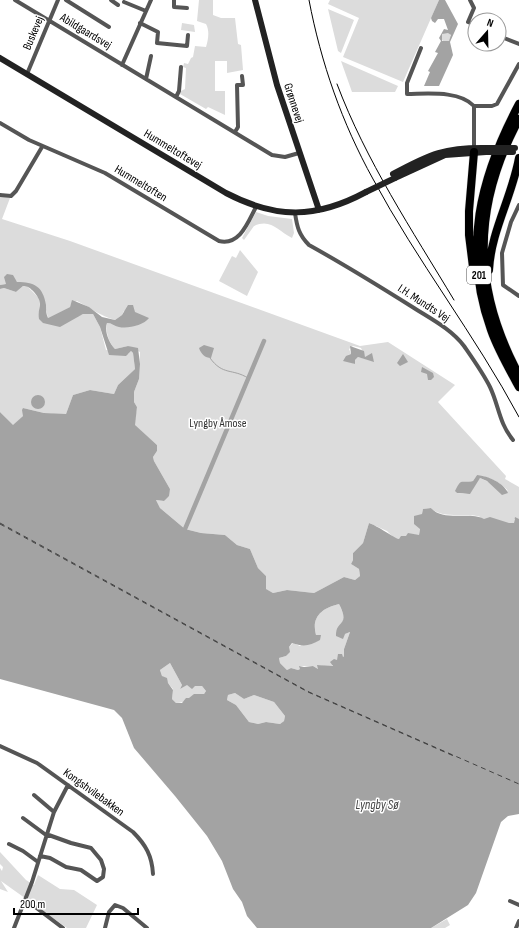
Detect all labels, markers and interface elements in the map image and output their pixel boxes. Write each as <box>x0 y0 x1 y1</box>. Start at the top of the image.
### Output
street label: Abildgaardsvej <box>56 10 114 53</box>
north arrow <box>467 12 507 52</box>
street label: Buskevej <box>20 14 47 52</box>
text: N <box>485 16 495 30</box>
street label: Grønnevej <box>280 81 307 125</box>
street label: Hummeltoftevej <box>141 126 205 173</box>
street label: Hummeltoften <box>112 162 170 205</box>
road number: 201 <box>467 266 491 284</box>
street label: I.H. Mundts Vej <box>395 281 453 326</box>
park label: Lyngby Åmose <box>189 416 247 431</box>
street label: Kongshvilebakken <box>60 765 127 820</box>
water label: Lyngby Sø <box>356 797 399 813</box>
scale bar <box>14 890 138 916</box>
text: 200 m <box>20 897 46 912</box>

